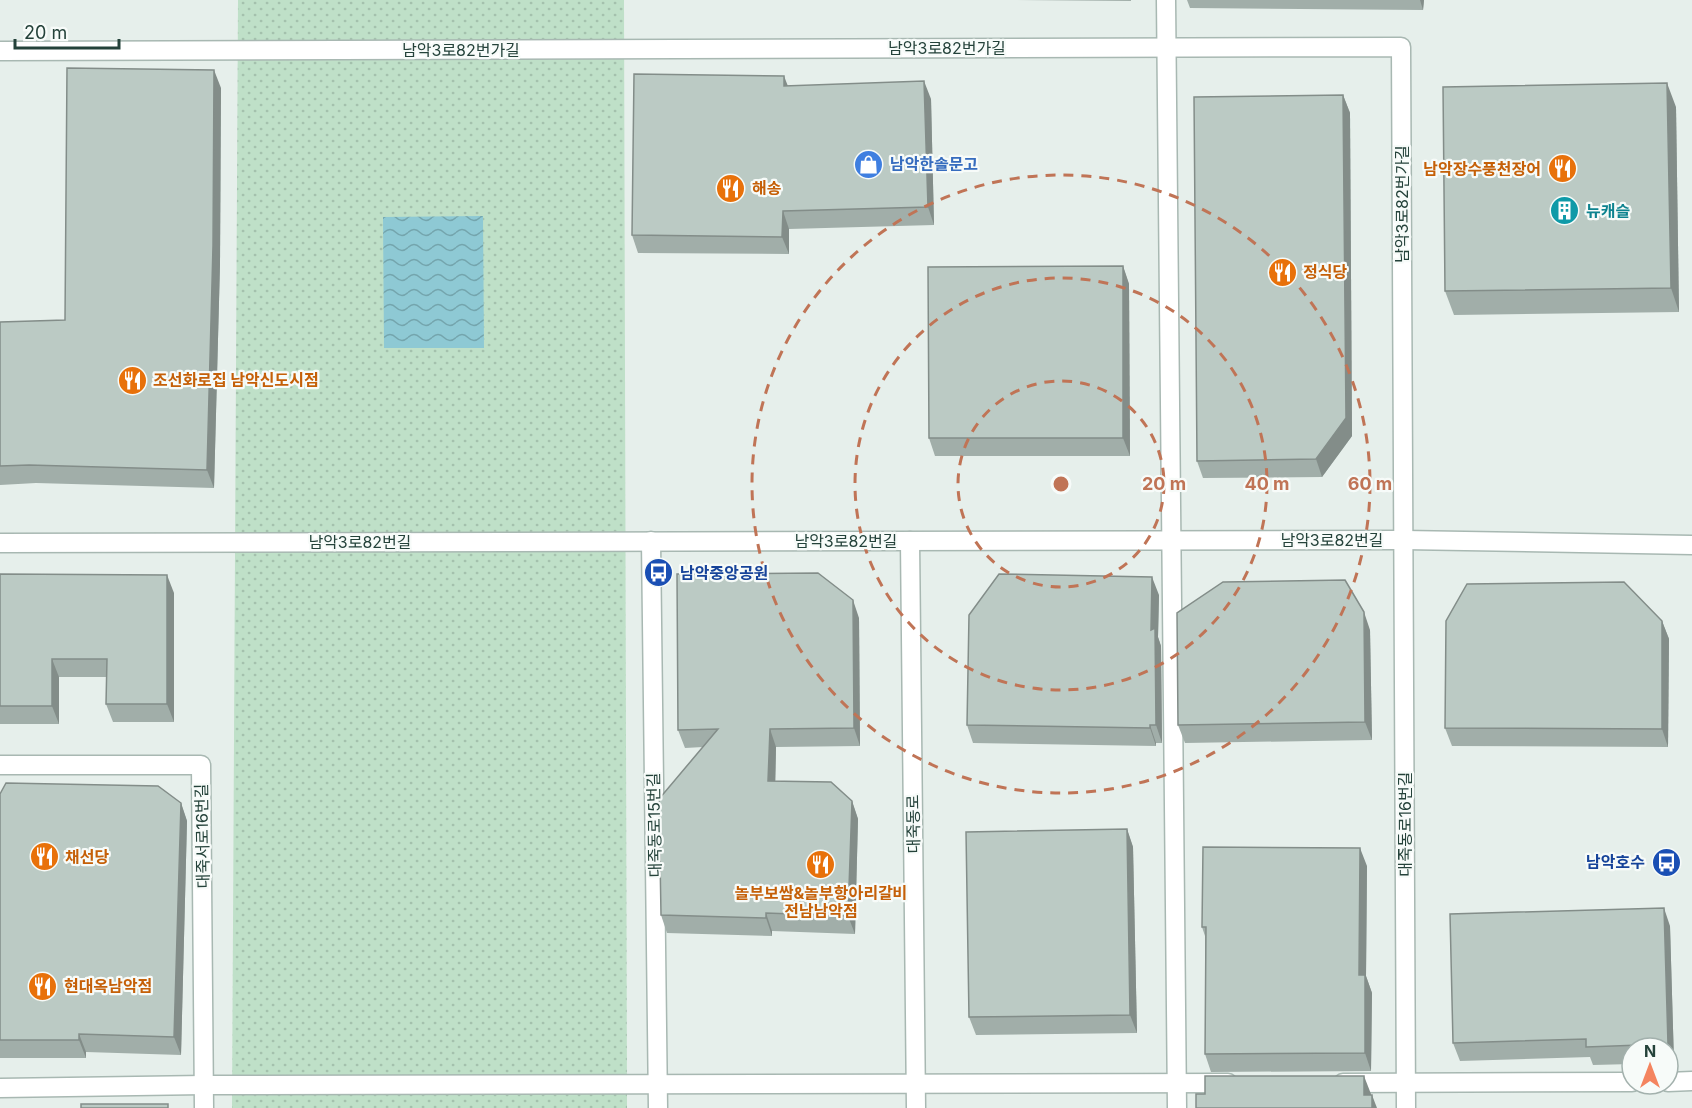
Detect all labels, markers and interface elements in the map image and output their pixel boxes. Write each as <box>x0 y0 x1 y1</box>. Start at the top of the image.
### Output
scale bar <box>15 12 118 50</box>
text: 20 m <box>24 22 67 43</box>
street label: 남악3로82번가길 <box>888 38 1006 58</box>
street label: 남악3로82번가길 <box>402 40 520 60</box>
street label: 남악3로82번가길 <box>1392 145 1412 263</box>
shop icon: 남악한솔문고 <box>853 148 885 180</box>
restaurant icon: 남악장수풍천장어 <box>1546 153 1578 185</box>
place label: 남악한솔문고 <box>890 154 978 174</box>
place label: 남악장수풍천장어 <box>1423 159 1541 179</box>
restaurant icon: 해송 <box>715 172 747 204</box>
place label: 해송 <box>752 178 782 198</box>
building icon: 뉴캐슬 <box>1549 195 1581 227</box>
place label: 뉴캐슬 <box>1586 201 1630 221</box>
restaurant icon: 정식당 <box>1266 256 1298 288</box>
place label: 정식당 <box>1303 262 1347 282</box>
restaurant icon: 조선화로집 남악신도시점 <box>116 364 148 396</box>
place label: 조선화로집 남악신도시점 <box>153 370 319 390</box>
text: 20 m <box>1142 473 1186 494</box>
text: 40 m <box>1245 473 1290 494</box>
text: 60 m <box>1348 473 1392 494</box>
centre of rings <box>1051 474 1071 494</box>
street label: 남악3로82번길 <box>1280 530 1384 550</box>
street label: 남악3로82번길 <box>794 531 898 551</box>
street label: 남악3로82번길 <box>308 532 412 552</box>
bus stop icon: 남악중앙공원 <box>643 557 675 589</box>
place label: 남악중앙공원 <box>680 563 768 583</box>
street label: 대죽동로16번길 <box>1395 772 1415 876</box>
street label: 대죽동로15번길 <box>643 773 665 877</box>
street label: 대죽서로16번길 <box>191 783 213 889</box>
street label: 대죽동로 <box>902 794 924 854</box>
restaurant icon: 채선당 <box>28 841 60 873</box>
bus stop icon: 남악호수 <box>1650 846 1682 878</box>
place label: 채선당 <box>65 847 109 867</box>
restaurant icon: 놀부보쌈&놀부항아리갈비 전남남악점 <box>805 849 837 881</box>
place label: 남악호수 <box>1586 852 1645 872</box>
place label: 놀부보쌈&놀부항아리갈비 전남남악점 <box>735 883 907 921</box>
restaurant icon: 현대옥남악점 <box>27 970 59 1002</box>
place label: 현대옥남악점 <box>64 976 152 996</box>
north arrow <box>1620 1036 1680 1096</box>
text: N <box>1644 1041 1656 1061</box>

